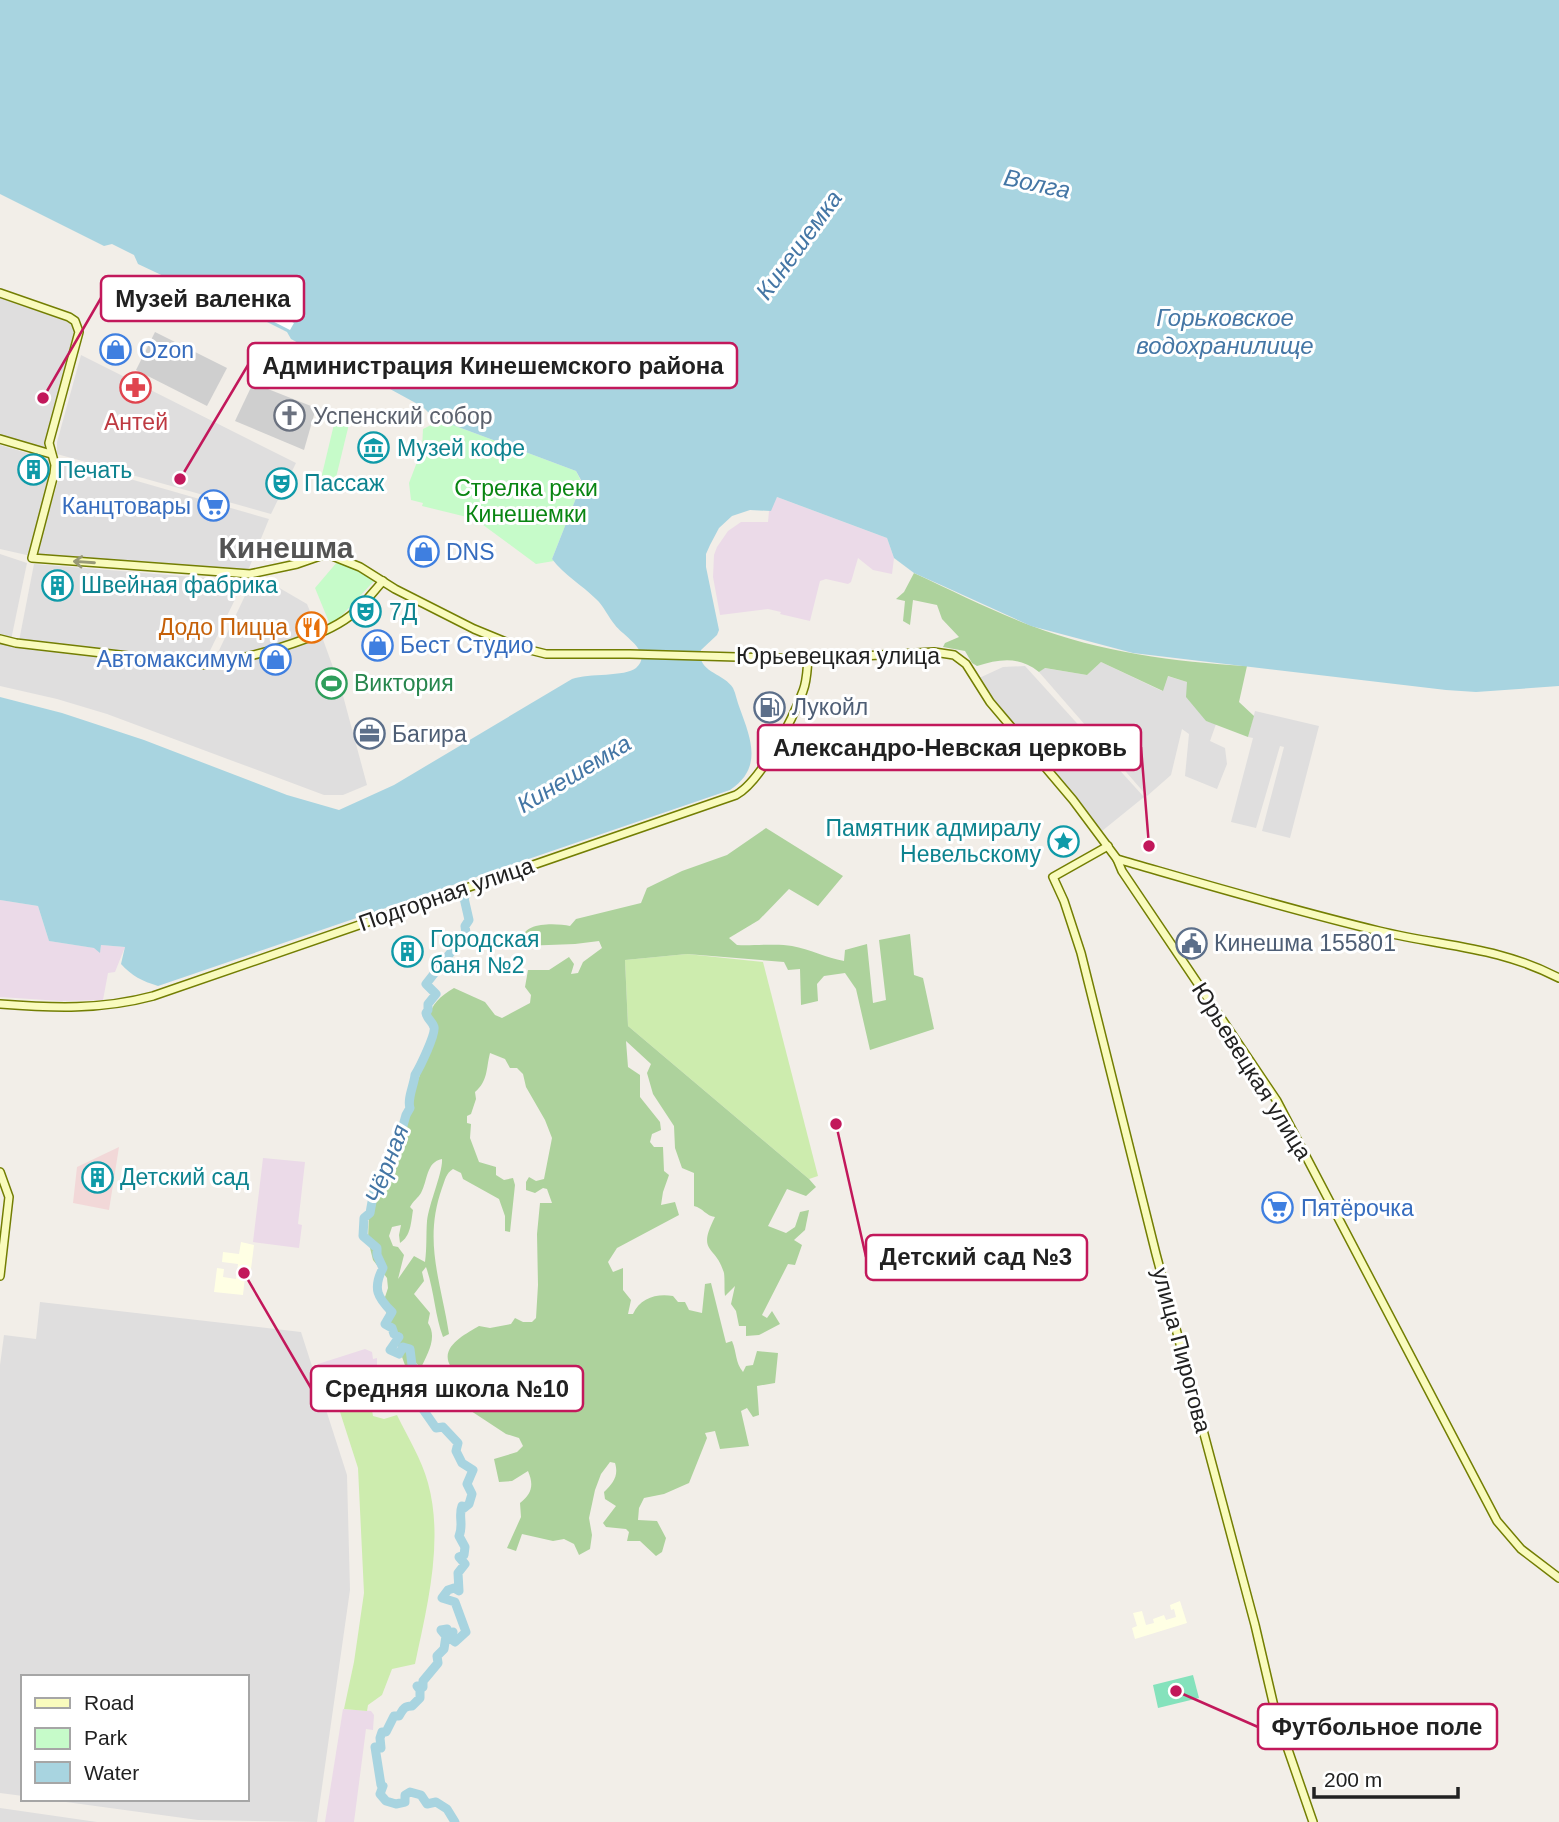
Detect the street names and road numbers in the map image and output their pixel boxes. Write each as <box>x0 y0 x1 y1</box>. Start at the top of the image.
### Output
street label: Юрьевецкая улица <box>736 643 940 669</box>
street label: Подгорная улица <box>355 852 537 936</box>
street label: Юрьевецкая улица <box>1187 978 1317 1165</box>
street label: улица Пирогова <box>1147 1265 1217 1436</box>

